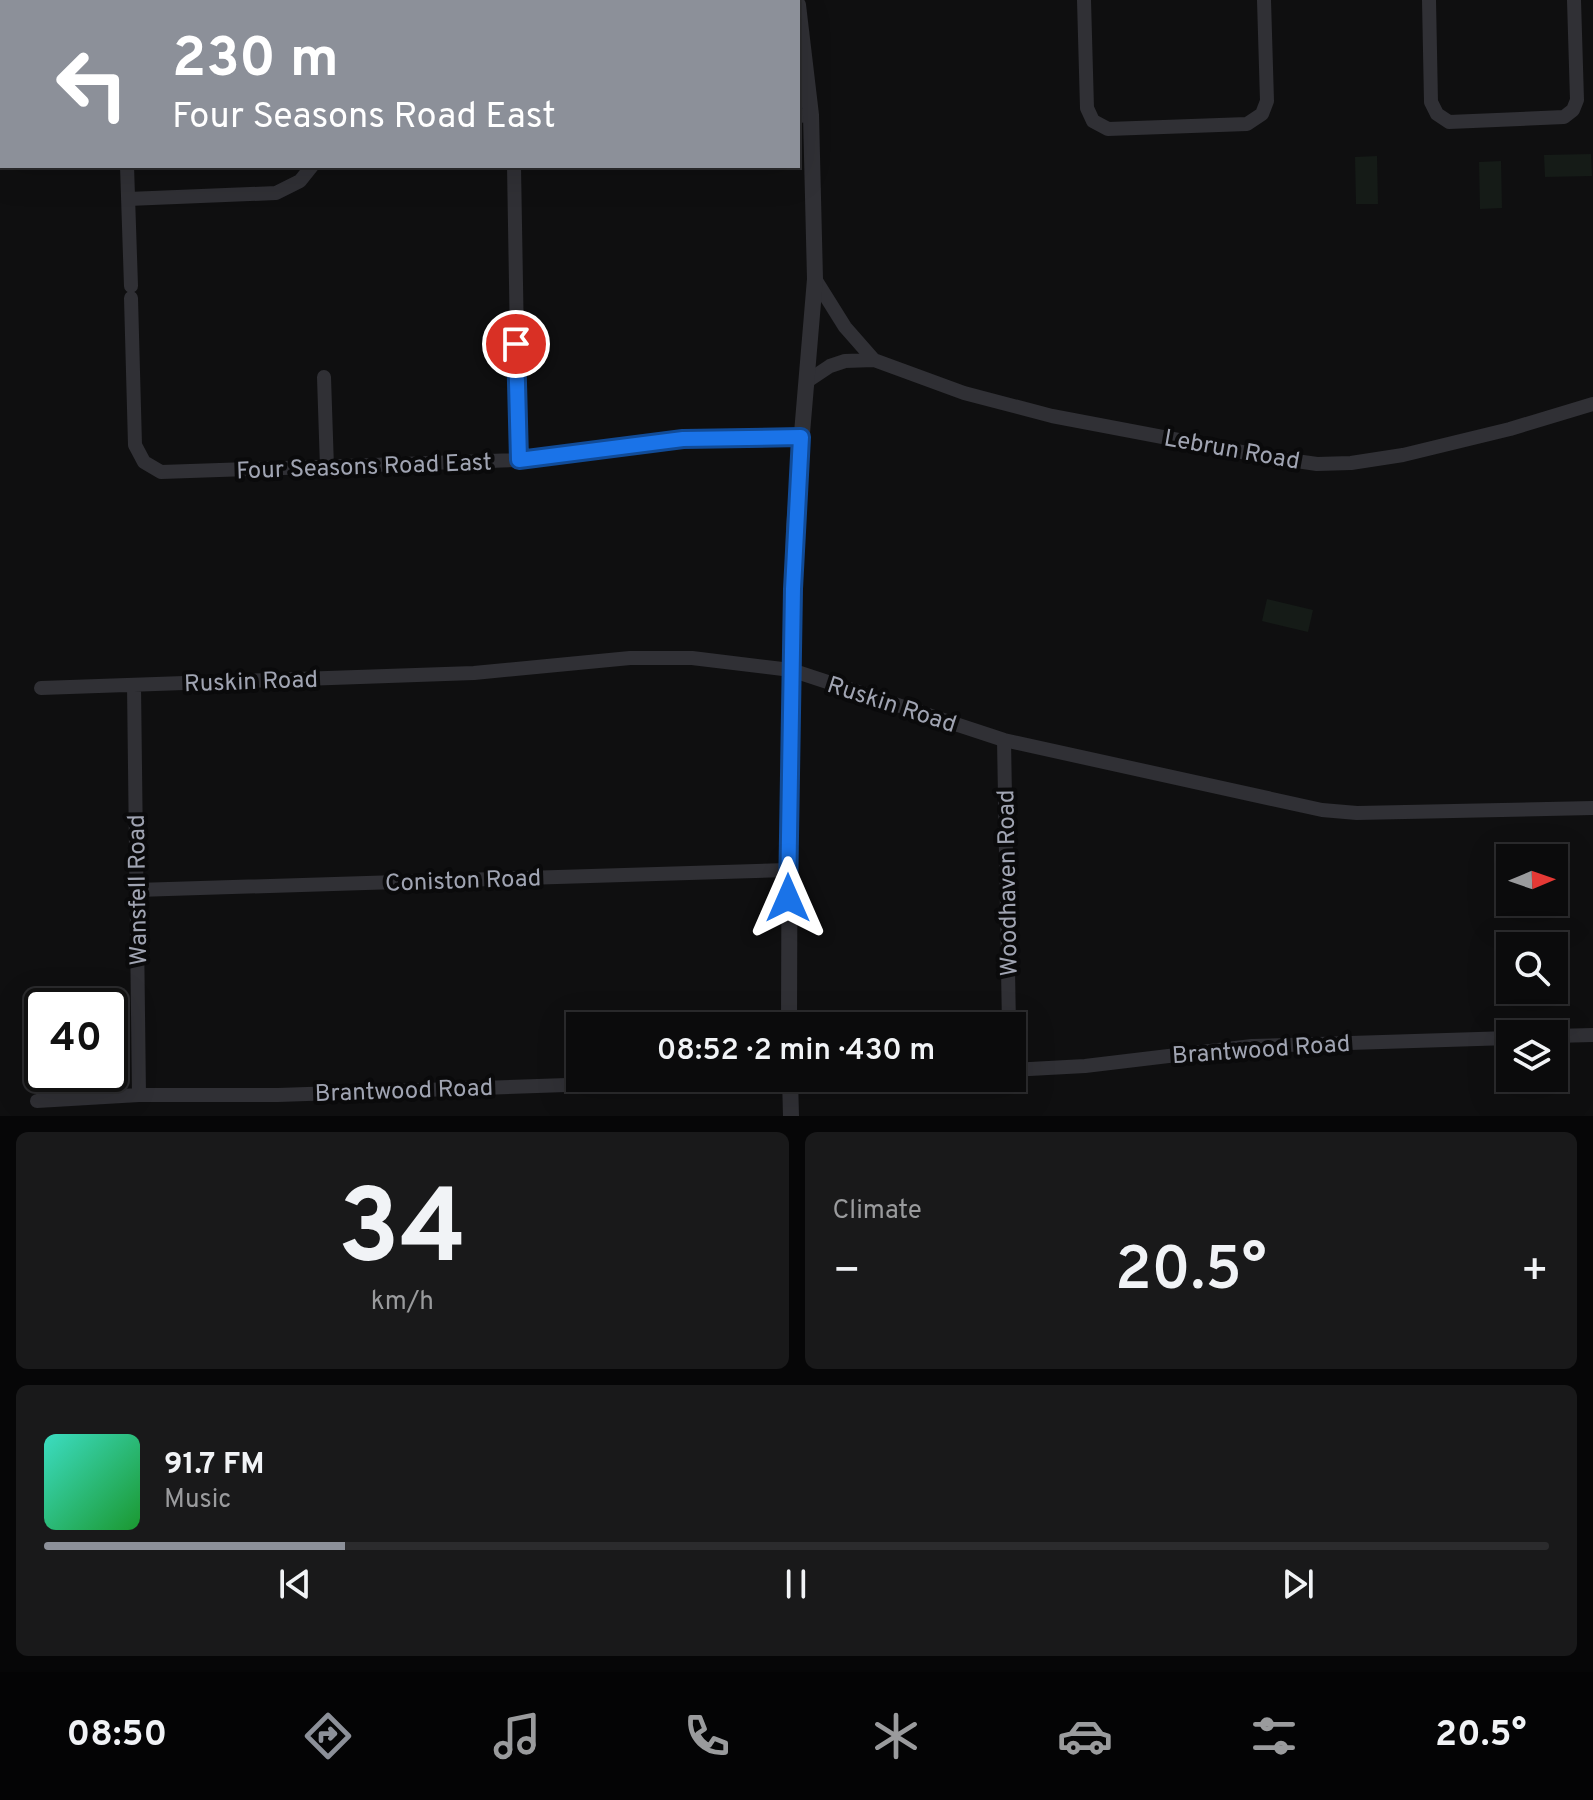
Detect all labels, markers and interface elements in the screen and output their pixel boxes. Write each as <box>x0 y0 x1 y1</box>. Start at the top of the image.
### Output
text: 230 m <box>172 26 339 96</box>
icon: left <box>40 32 144 136</box>
text: Four Seasons Road East <box>172 95 556 141</box>
pin <box>482 310 550 378</box>
icon: arrive <box>494 322 538 366</box>
street label: Lebrun Road <box>1161 424 1302 478</box>
street label: Four Seasons Road East <box>236 449 492 487</box>
street label: Ruskin Road <box>184 666 319 700</box>
street label: Ruskin Road <box>823 671 960 741</box>
street label: Woodhaven Road <box>992 789 1026 977</box>
street label: Wansfell Road <box>123 814 155 966</box>
north arrow <box>1496 844 1568 916</box>
map controls <box>1496 844 1568 1092</box>
position arrow <box>746 856 830 940</box>
street label: Coniston Road <box>384 864 542 900</box>
button: search <box>1496 932 1568 1004</box>
speed limit sign: 40 <box>24 988 128 1092</box>
button: layers <box>1496 1020 1568 1092</box>
street label: Brantwood Road <box>1171 1030 1351 1072</box>
text: 08:52 · 2 min · 430 m <box>657 1033 935 1070</box>
street label: Brantwood Road <box>314 1074 494 1110</box>
text: 34 <box>338 1168 467 1300</box>
text: Climate <box>833 1195 922 1228</box>
text: 20.5° <box>1115 1235 1267 1311</box>
text: − <box>833 1245 861 1301</box>
text: + <box>1521 1245 1549 1301</box>
text: km/h <box>371 1286 434 1319</box>
text: 91.7 FM <box>164 1447 265 1484</box>
text: Music <box>164 1484 231 1517</box>
icon: previous <box>273 1562 317 1606</box>
icon: pause <box>774 1562 818 1606</box>
icon: next <box>1276 1562 1320 1606</box>
icon: directions <box>300 1708 356 1764</box>
icon: music <box>489 1708 545 1764</box>
icon: phone <box>679 1708 735 1764</box>
icon: climate <box>868 1708 924 1764</box>
icon: car <box>1057 1708 1113 1764</box>
icon: filters <box>1246 1708 1302 1764</box>
text: 08:50 <box>67 1713 167 1759</box>
text: 20.5° <box>1435 1713 1526 1759</box>

